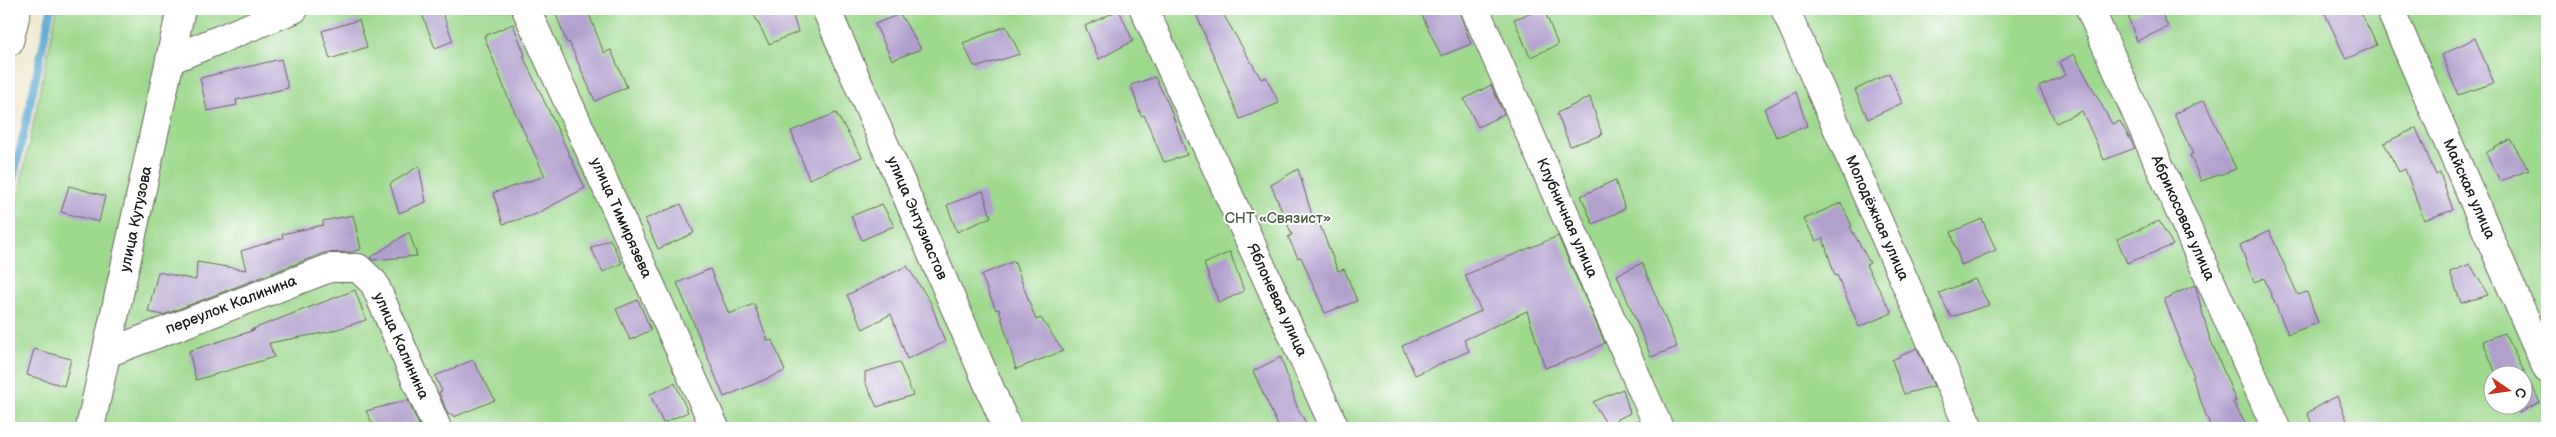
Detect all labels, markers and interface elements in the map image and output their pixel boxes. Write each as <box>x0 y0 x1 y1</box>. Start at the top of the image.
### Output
street label: Майская улица <box>2438 136 2500 242</box>
street label: Абрикосовая улица <box>2146 151 2219 284</box>
street label: Молодёжная улица <box>1841 152 1913 284</box>
street label: улица Энтузиастов <box>882 153 952 283</box>
street label: улица Тимирязева <box>586 155 656 281</box>
street label: Клубничная улица <box>1532 155 1602 281</box>
street label: улица Кутузова <box>116 164 157 274</box>
park label: СНТ «Связист» <box>1225 209 1331 228</box>
street label: Яблоневая улица <box>1242 240 1312 360</box>
street label: переулок Калинина <box>163 271 299 339</box>
street label: улица Калинина <box>369 290 433 403</box>
north arrow <box>2484 364 2534 414</box>
text: С <box>2511 386 2530 400</box>

